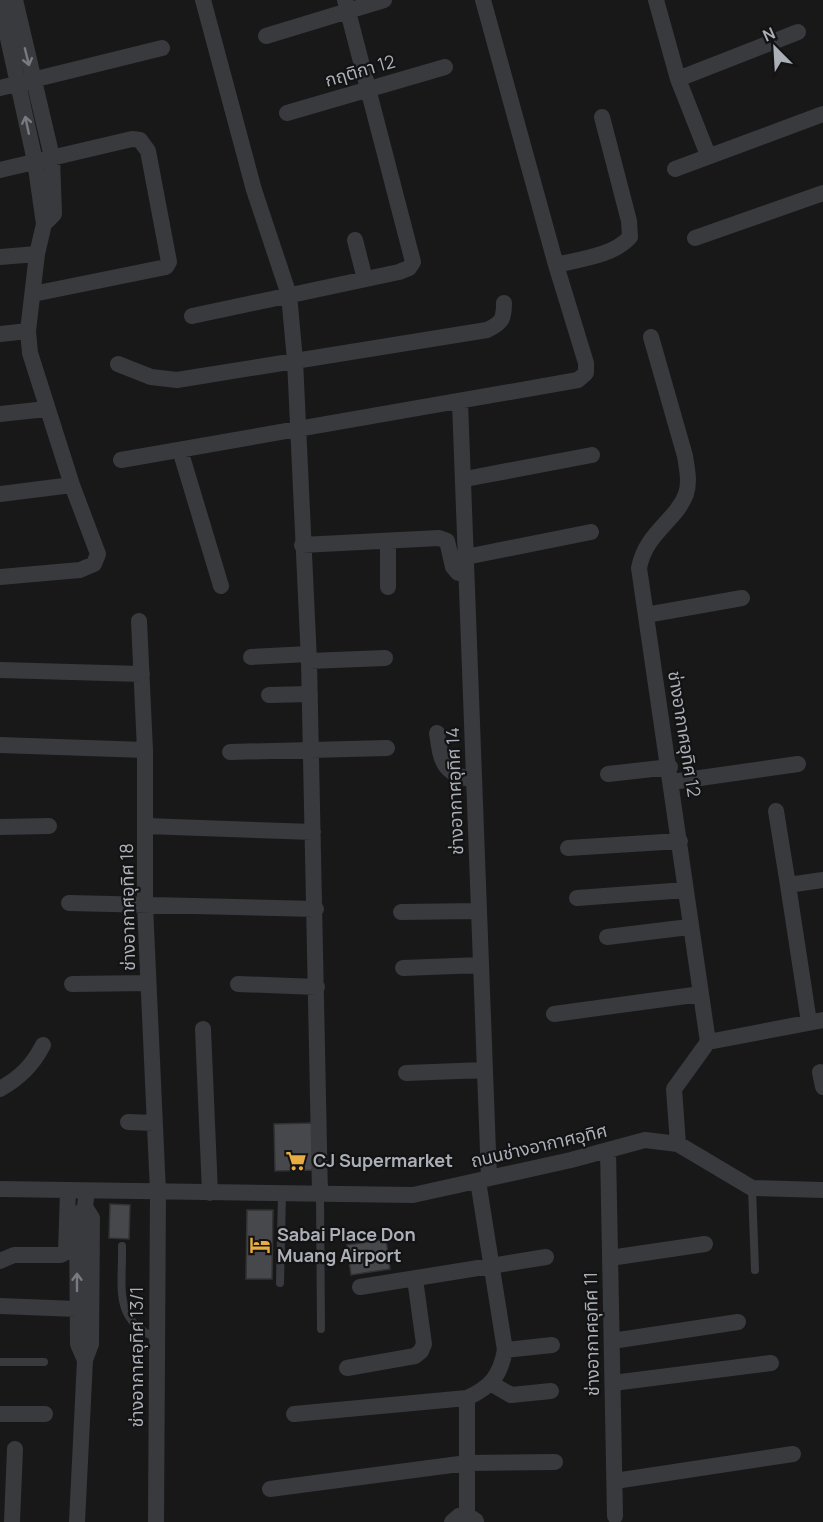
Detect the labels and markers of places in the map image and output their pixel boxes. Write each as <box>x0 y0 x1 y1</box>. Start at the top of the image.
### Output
place label: CJ Supermarket <box>313 1148 453 1172</box>
supermarket icon: CJ Supermarket <box>284 1149 308 1173</box>
place label: Sabai Place Don Muang Airport <box>277 1222 416 1267</box>
hotel icon: Sabai Place Don Muang Airport <box>248 1233 272 1257</box>

